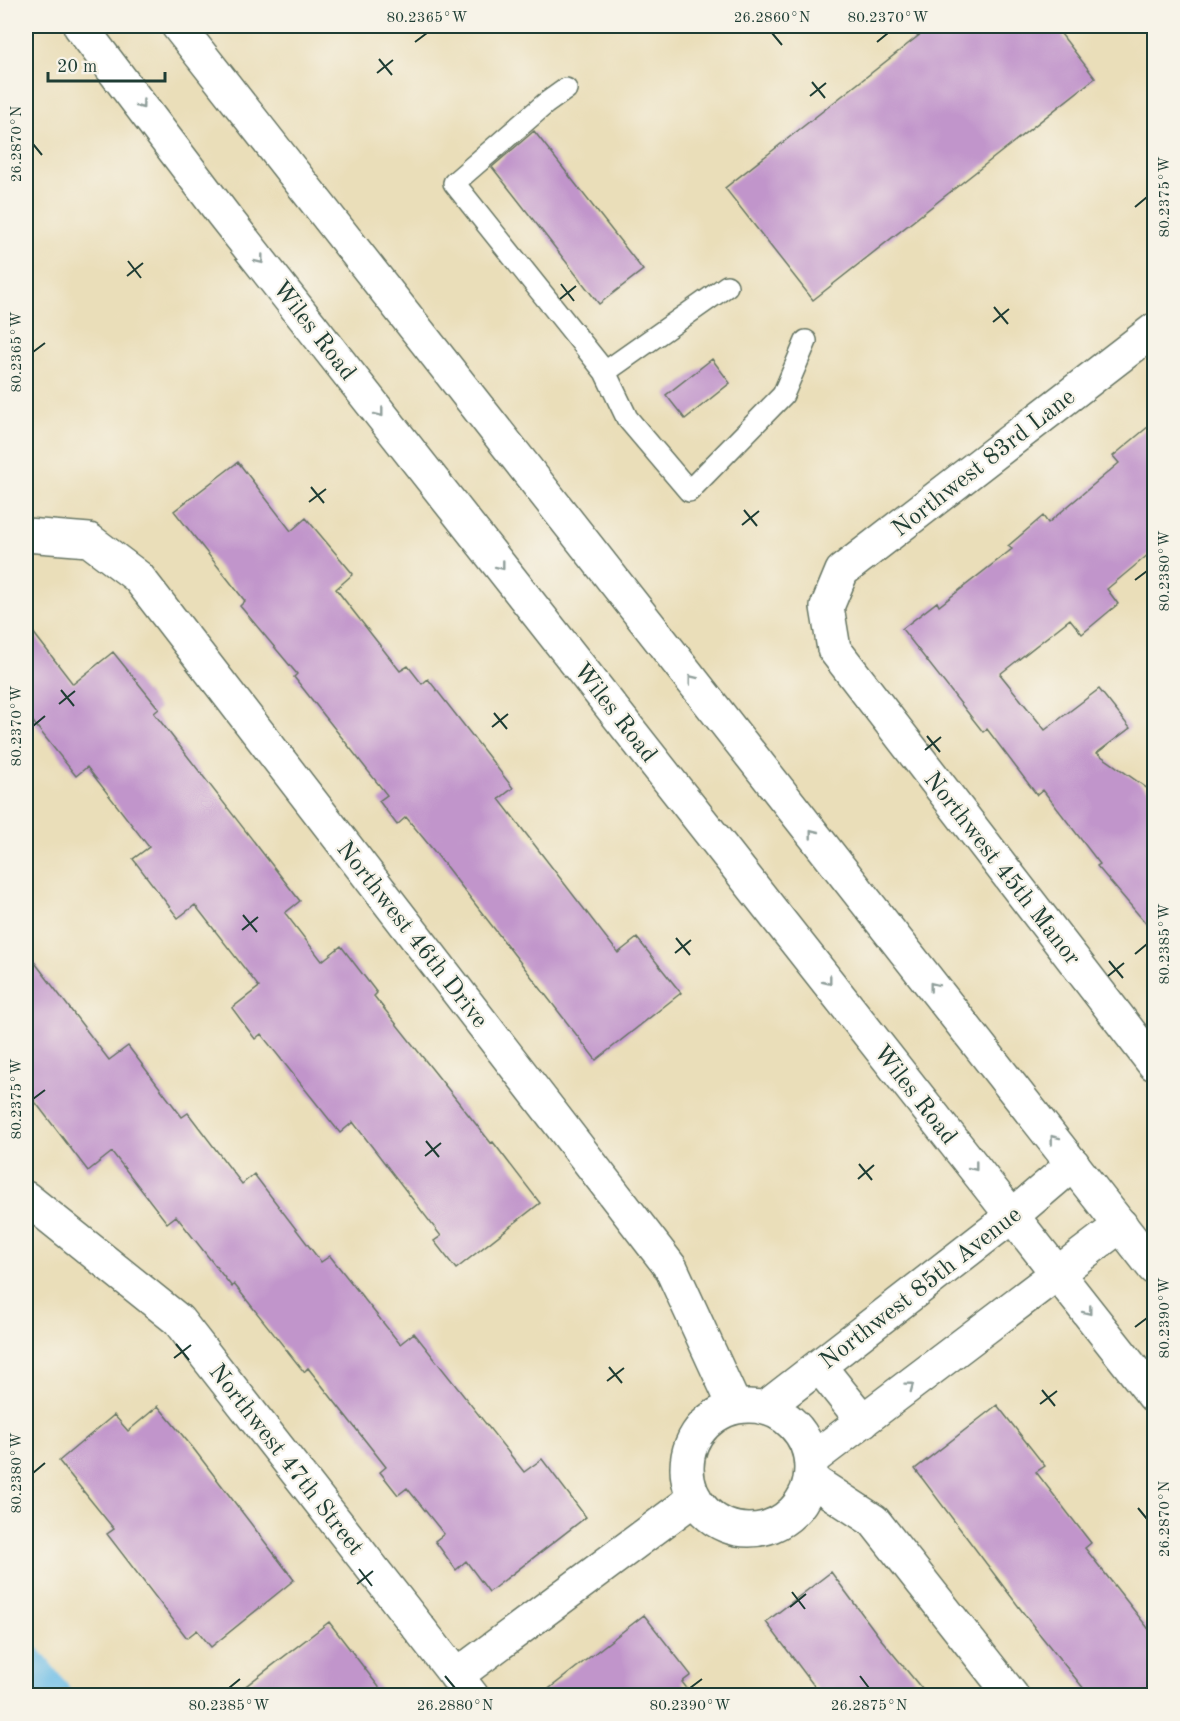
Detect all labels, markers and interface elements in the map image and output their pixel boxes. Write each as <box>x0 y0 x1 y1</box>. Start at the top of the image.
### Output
text: 80.2365°W <box>386 11 468 26</box>
text: 26.2860°N <box>734 11 811 26</box>
text: 80.2370°W <box>847 11 929 26</box>
scale bar <box>48 45 165 83</box>
text: 20 m <box>57 58 97 76</box>
one-way arrow <box>133 99 144 110</box>
text: 26.2870°N <box>10 105 25 182</box>
text: 80.2375°W <box>1158 156 1173 238</box>
one-way arrow <box>252 253 263 264</box>
street label: Wiles Road <box>267 277 360 386</box>
text: 80.2365°W <box>10 311 25 393</box>
street label: Northwest 83rd Lane <box>888 385 1080 542</box>
one-way arrow <box>373 406 384 417</box>
text: 80.2380°W <box>1158 530 1173 612</box>
one-way arrow <box>494 559 505 570</box>
street label: Wiles Road <box>568 659 661 768</box>
one-way arrow <box>689 675 700 686</box>
text: 80.2370°W <box>10 685 25 767</box>
street label: Northwest 45th Manor <box>919 768 1084 971</box>
one-way arrow <box>809 828 820 839</box>
street label: Northwest 46th Drive <box>331 837 491 1033</box>
text: 80.2385°W <box>1158 903 1173 985</box>
one-way arrow <box>820 974 831 985</box>
one-way arrow <box>930 982 941 993</box>
street label: Wiles Road <box>868 1041 961 1150</box>
text: 80.2375°W <box>10 1058 25 1140</box>
one-way arrow <box>1050 1135 1061 1146</box>
one-way arrow <box>967 1160 978 1171</box>
street label: Northwest 85th Avenue <box>816 1203 1026 1374</box>
text: 80.2390°W <box>1158 1277 1173 1359</box>
one-way arrow <box>1080 1304 1091 1315</box>
street label: Northwest 47th Street <box>204 1360 367 1560</box>
one-way arrow <box>903 1382 914 1393</box>
text: 80.2380°W <box>10 1432 25 1514</box>
text: 26.2870°N <box>1158 1480 1173 1557</box>
text: 80.2385°W <box>188 1699 270 1714</box>
text: 26.2880°N <box>417 1699 494 1714</box>
text: 80.2390°W <box>649 1699 731 1714</box>
text: 26.2875°N <box>831 1699 908 1714</box>

